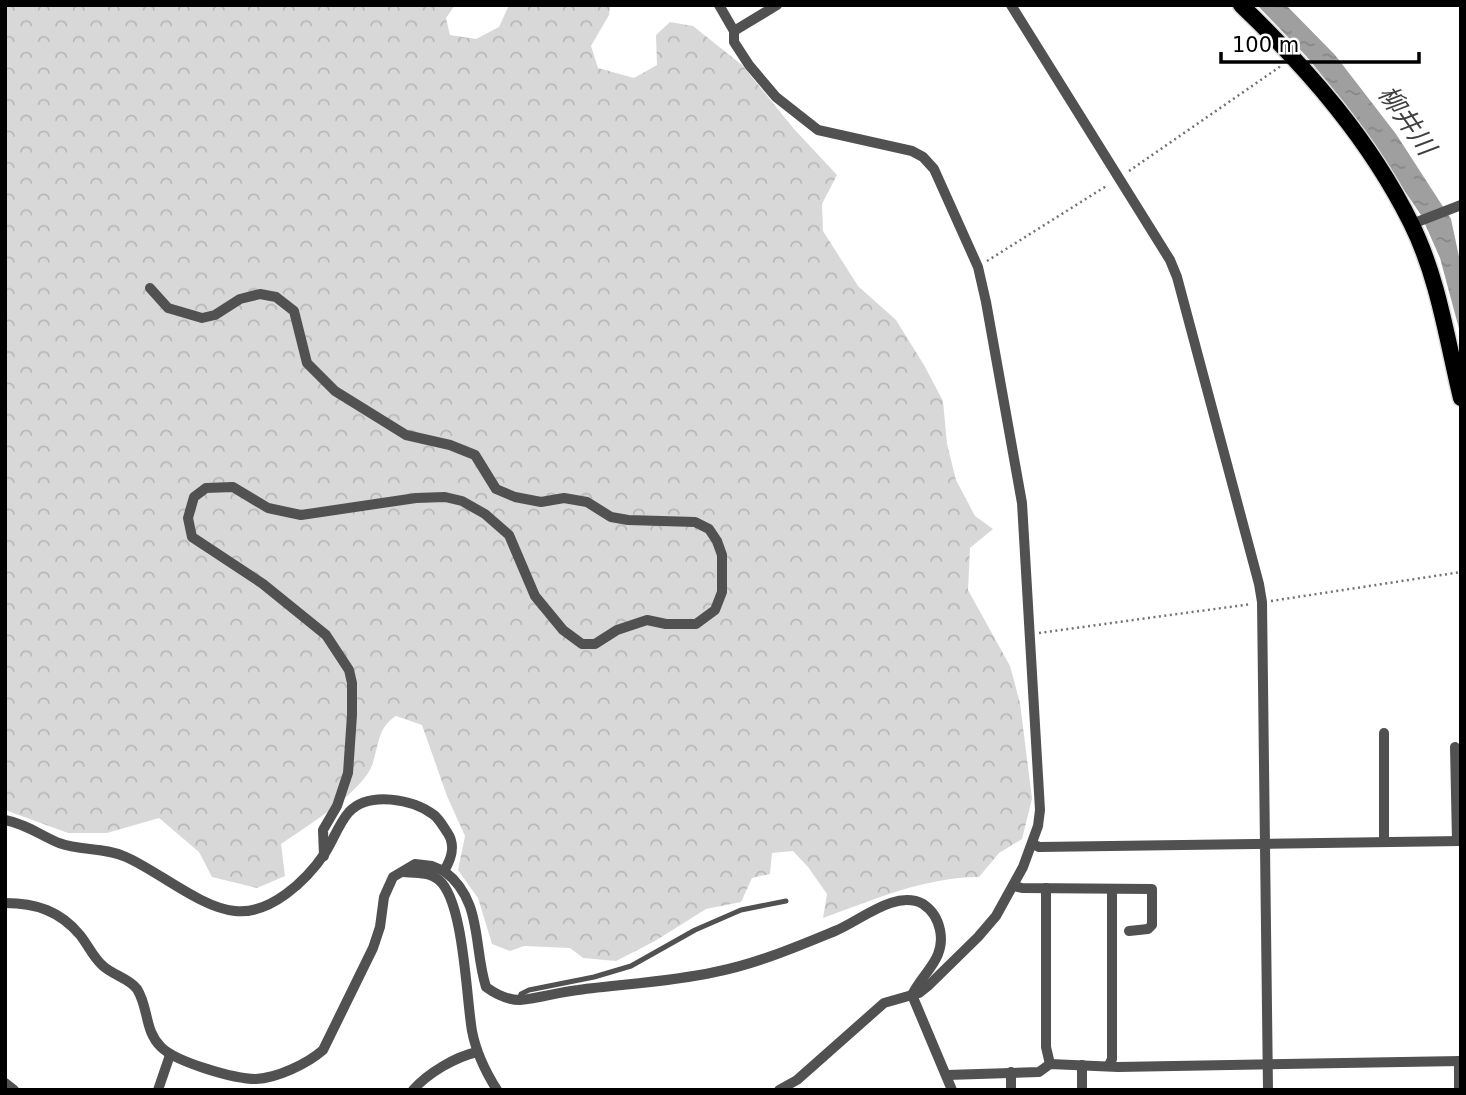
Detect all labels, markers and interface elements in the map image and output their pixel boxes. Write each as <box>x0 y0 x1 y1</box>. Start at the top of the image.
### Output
scale bar <box>1221 21 1419 65</box>
text: 100 m <box>1232 33 1299 57</box>
water label: 柳井川 <box>1372 79 1443 163</box>

